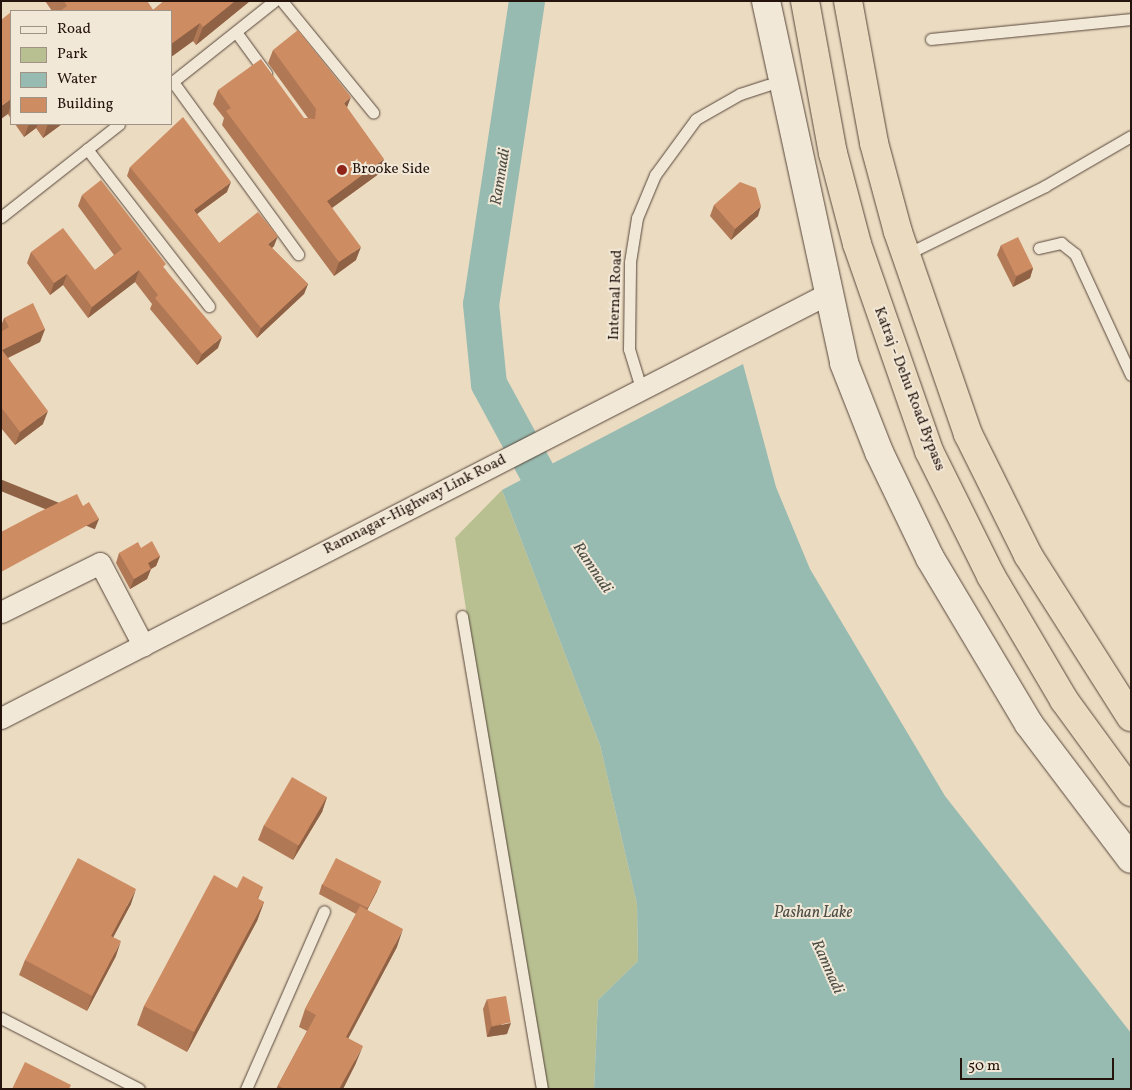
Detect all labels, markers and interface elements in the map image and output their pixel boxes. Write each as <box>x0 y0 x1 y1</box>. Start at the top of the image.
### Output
legend <box>10 10 172 125</box>
text: Road <box>57 19 91 40</box>
text: Park <box>57 44 88 65</box>
text: Water <box>57 69 97 90</box>
text: Building <box>57 94 113 115</box>
water label: Ramnadi <box>487 147 515 207</box>
place label: Brooke Side <box>352 161 430 179</box>
marker: Brooke Side <box>336 164 348 176</box>
street label: Internal Road <box>605 249 627 341</box>
street label: Katraj - Dehu Road Bypass <box>869 304 949 474</box>
street label: Ramnagar-Highway Link Road <box>320 451 510 559</box>
water label: Ramnadi <box>568 539 616 597</box>
water label: Pashan Lake <box>774 903 852 923</box>
water label: Ramnadi <box>807 937 847 997</box>
scale bar <box>962 1048 1116 1080</box>
text: 50 m <box>968 1056 1000 1077</box>

